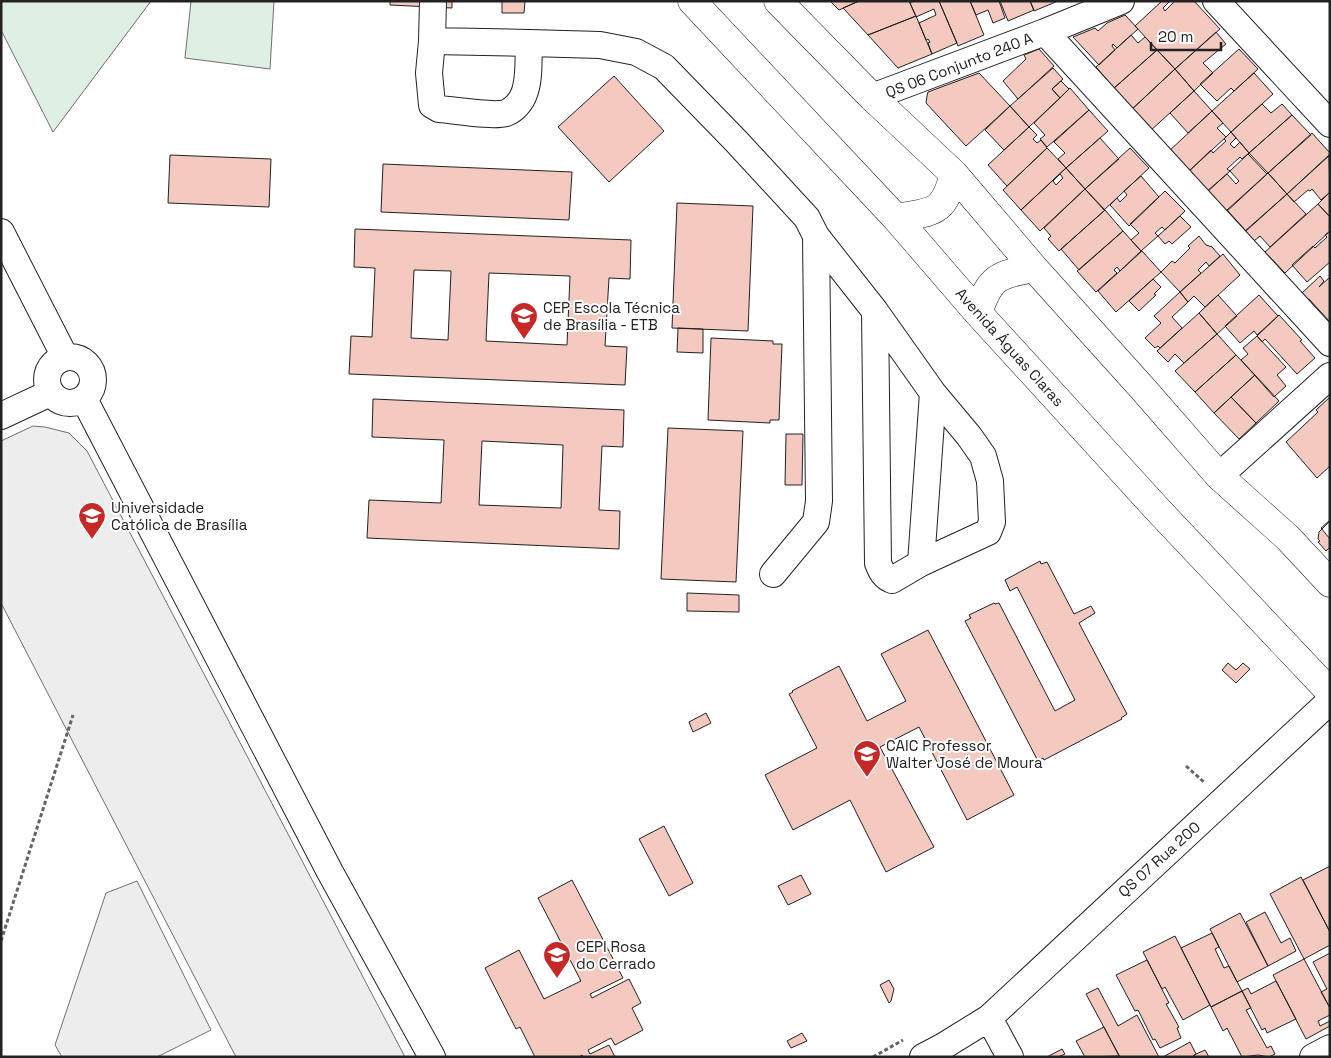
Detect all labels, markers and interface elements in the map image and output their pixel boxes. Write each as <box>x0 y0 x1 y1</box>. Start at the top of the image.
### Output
scale bar <box>1151 20 1221 52</box>
text: 20 m <box>1158 27 1193 46</box>
street label: QS 06 Conjunto 240 A <box>883 28 1036 102</box>
street label: Avenida Águas Claras <box>952 284 1068 410</box>
place label: CEP Escola Técnica de Brasília - ETB <box>543 298 680 334</box>
school or university icon: CEP Escola Técnica de Brasília - ETB <box>509 301 539 340</box>
place label: Universidade Católica de Brasília <box>111 498 248 534</box>
school or university icon: Universidade Católica de Brasília <box>77 501 107 540</box>
place label: CAIC Professor Walter José de Moura <box>886 736 1043 772</box>
school or university icon: CAIC Professor Walter José de Moura <box>852 739 882 778</box>
street label: QS 07 Rua 200 <box>1114 817 1204 901</box>
place label: CEPI Rosa do Cerrado <box>576 937 656 973</box>
school or university icon: CEPI Rosa do Cerrado <box>542 940 572 979</box>

